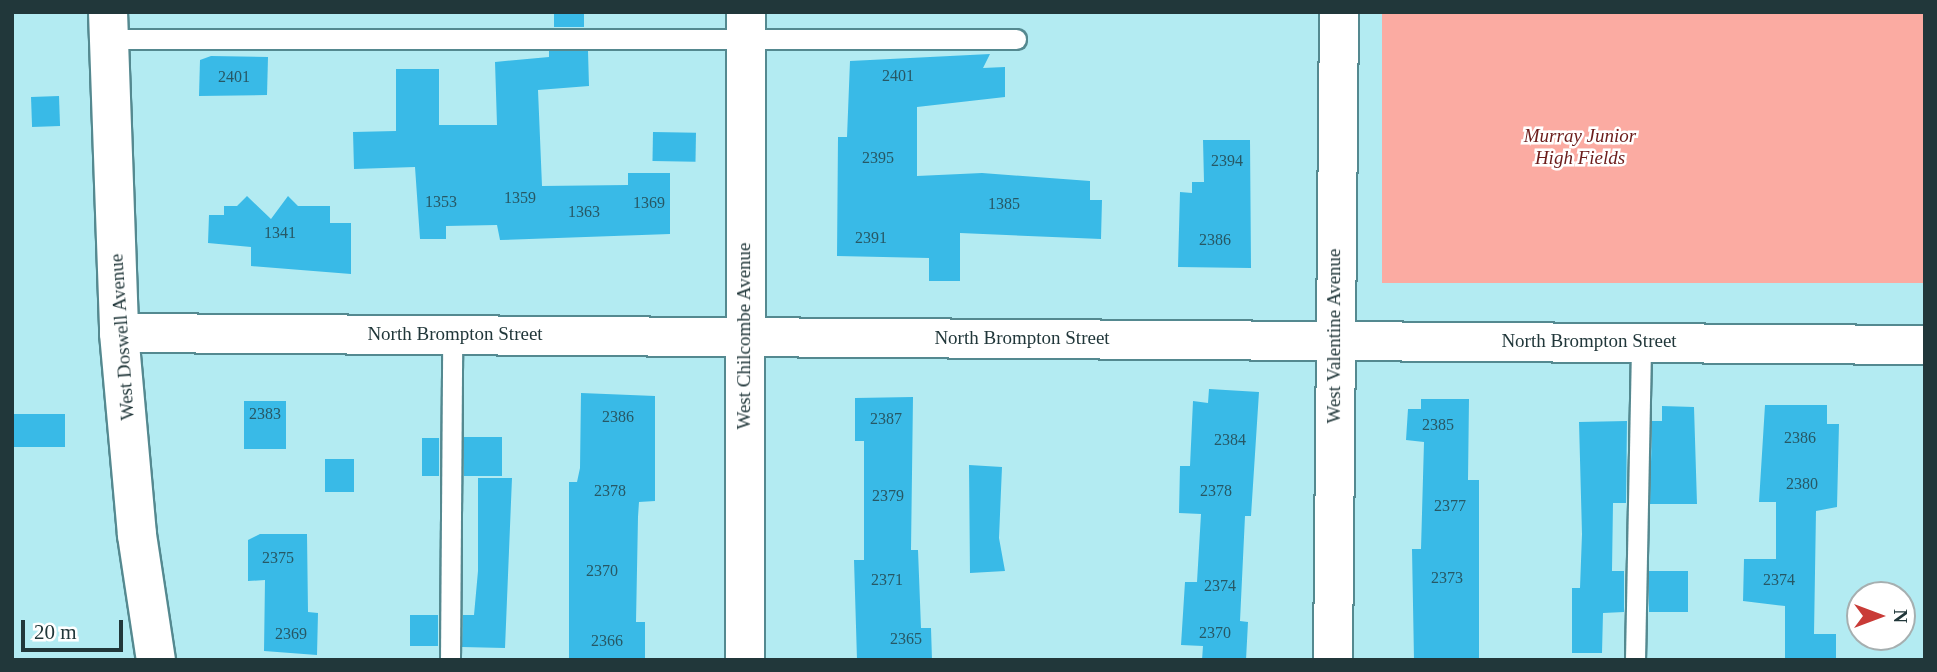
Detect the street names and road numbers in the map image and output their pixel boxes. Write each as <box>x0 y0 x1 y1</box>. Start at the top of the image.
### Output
street label: West Chilcombe Avenue <box>733 242 755 430</box>
street label: West Valentine Avenue <box>1323 248 1345 424</box>
street label: West Doswell Avenue <box>105 252 139 422</box>
street label: North Brompton Street <box>367 323 543 345</box>
street label: North Brompton Street <box>934 327 1110 349</box>
street label: North Brompton Street <box>1501 330 1677 352</box>

